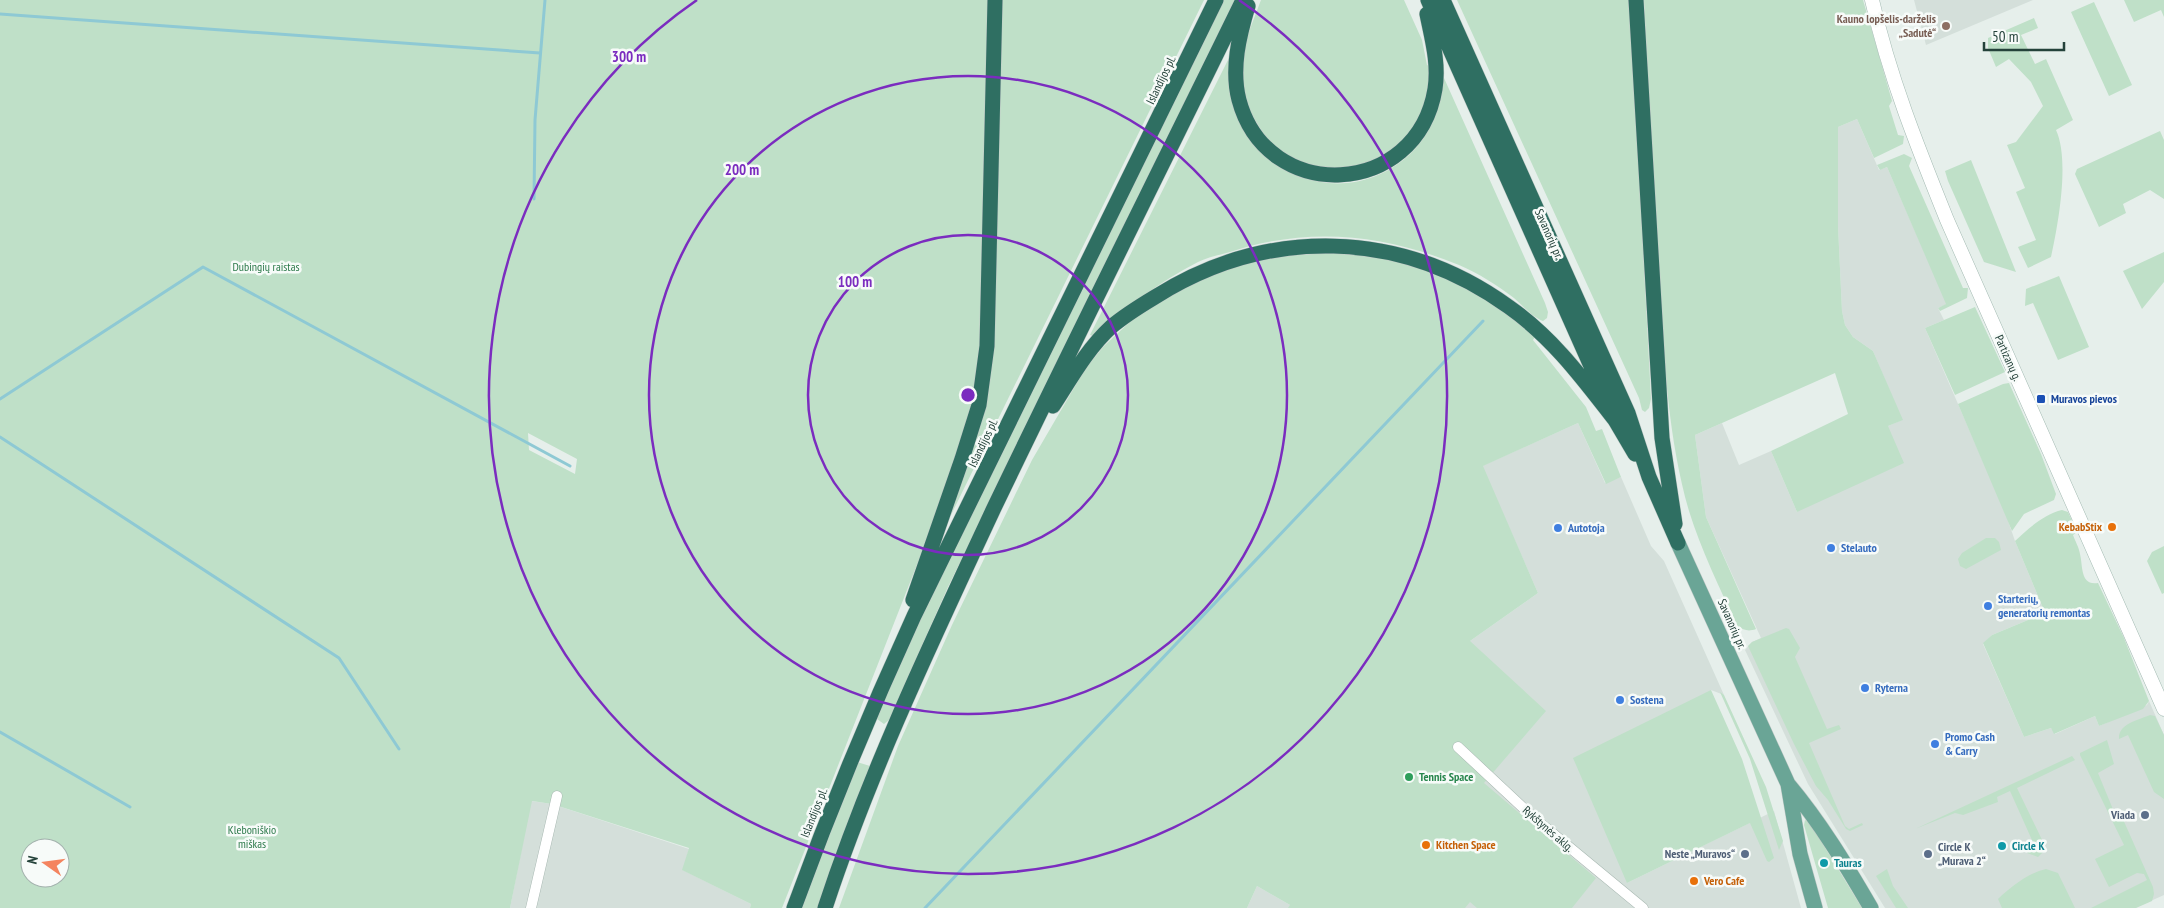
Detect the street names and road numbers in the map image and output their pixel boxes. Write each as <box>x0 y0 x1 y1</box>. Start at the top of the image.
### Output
street label: Islandijos pl. <box>1142 53 1179 106</box>
street label: Savanorių pr. <box>1532 206 1567 261</box>
street label: Partizanų g. <box>1992 332 2025 383</box>
street label: Islandijos pl. <box>964 416 1001 469</box>
street label: Savanorių pr. <box>1715 596 1750 651</box>
street label: Islandijos pl. <box>797 786 830 840</box>
street label: Rykštynės aklg. <box>1520 802 1577 855</box>

